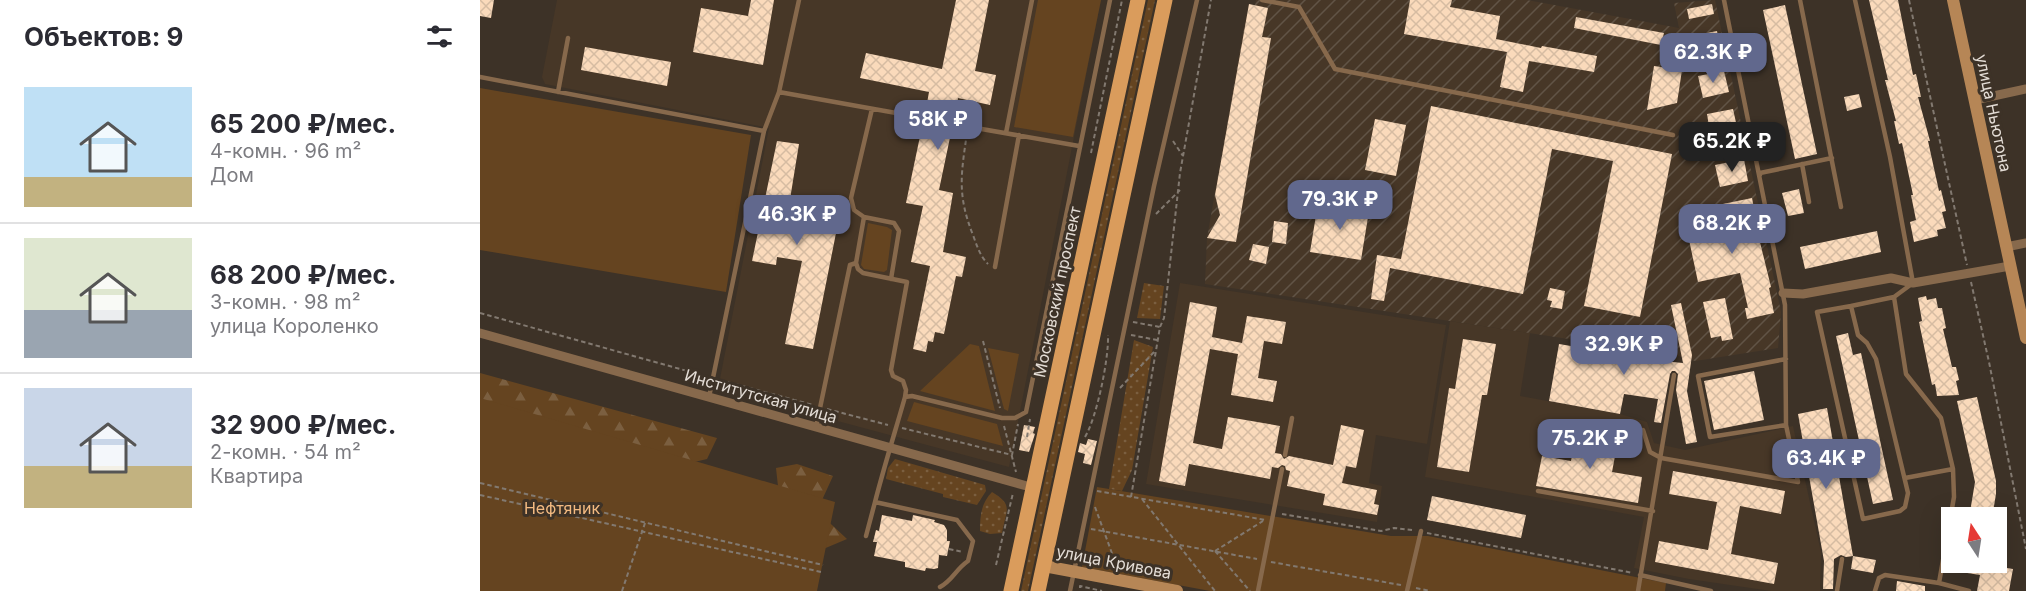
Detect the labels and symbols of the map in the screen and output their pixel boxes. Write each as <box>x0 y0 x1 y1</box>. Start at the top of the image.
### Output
pin: 62.3K ₽ <box>1658 33 1768 84</box>
street label: улица Ньютона <box>1972 52 2016 174</box>
pin: 58K ₽ <box>896 100 980 151</box>
pin: 65.2K ₽ <box>1677 122 1787 173</box>
pin: 79.3K ₽ <box>1285 180 1395 231</box>
pin: 46.3K ₽ <box>742 195 852 246</box>
street label: Московский проспект <box>1029 204 1085 379</box>
pin: 68.2K ₽ <box>1677 204 1787 255</box>
pin: 32.9K ₽ <box>1569 325 1679 376</box>
street label: Институтская улица <box>683 365 839 427</box>
pin: 75.2K ₽ <box>1535 419 1645 470</box>
pin: 63.4K ₽ <box>1771 439 1881 490</box>
park label: Нефтяник <box>524 498 600 518</box>
north arrow <box>1941 507 2007 573</box>
street label: улица Кривова <box>1055 541 1173 583</box>

